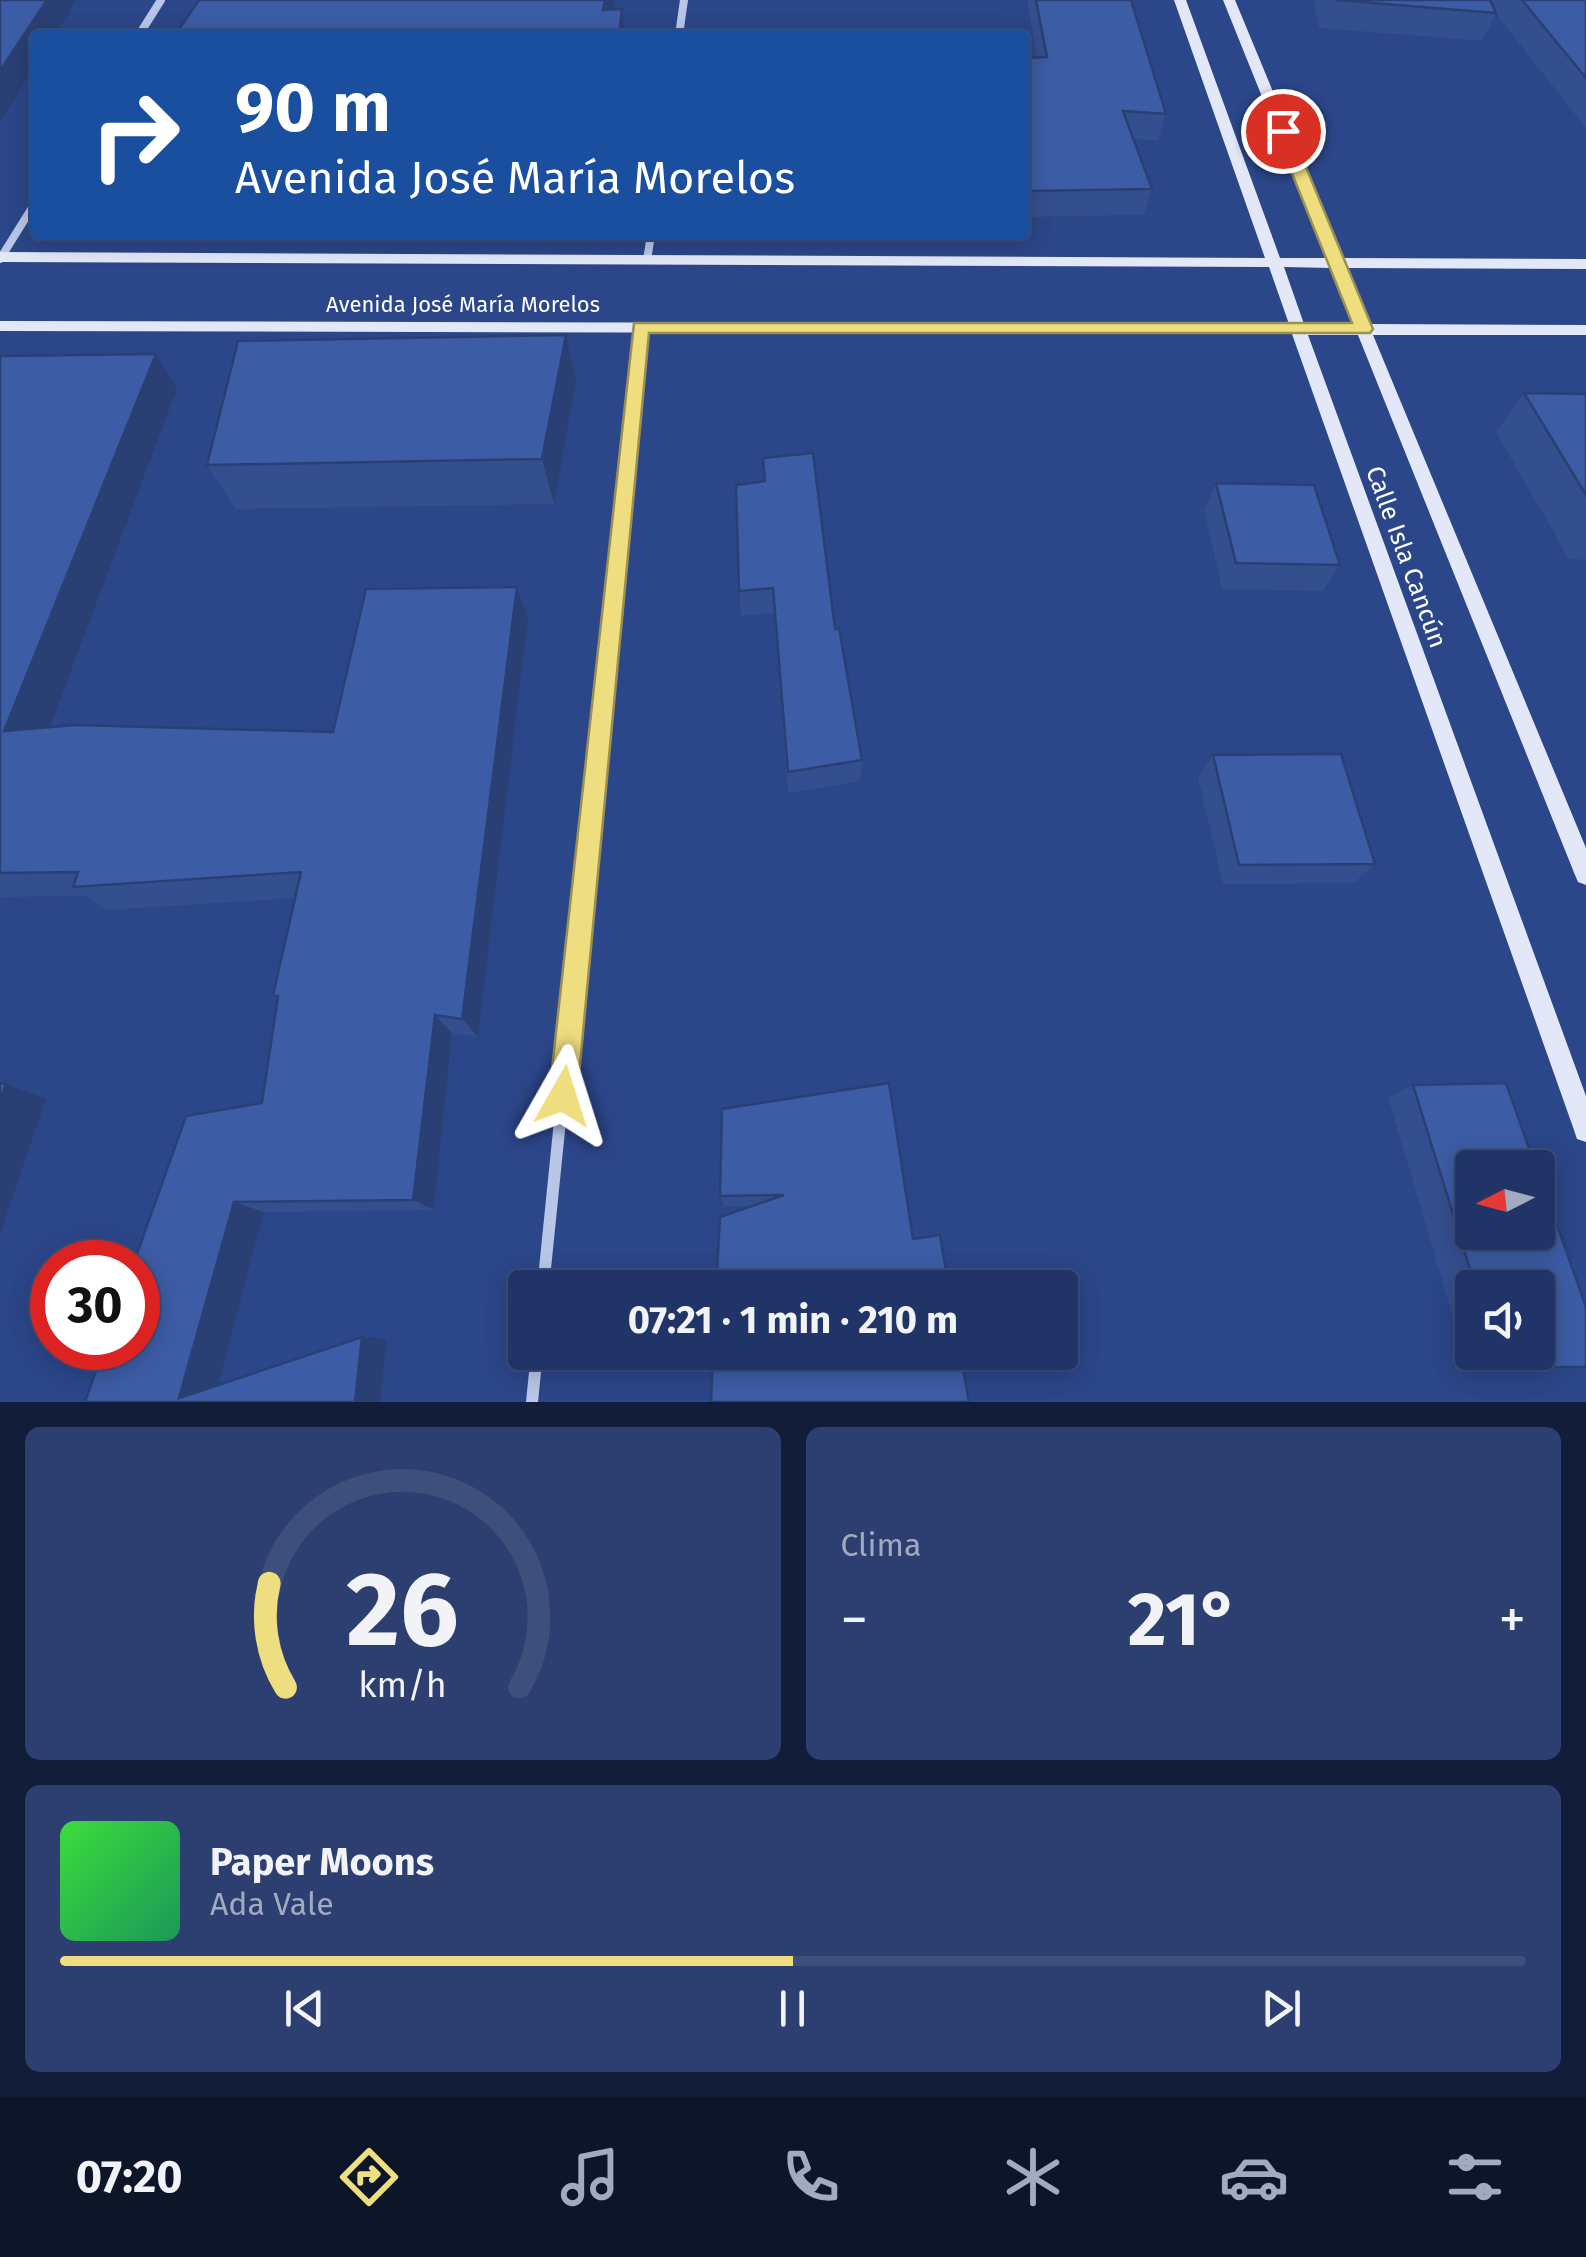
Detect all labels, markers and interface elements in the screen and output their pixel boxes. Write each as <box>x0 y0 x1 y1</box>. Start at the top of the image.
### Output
text: 90 m <box>235 66 391 150</box>
icon: right <box>70 70 200 200</box>
pin <box>1241 89 1326 174</box>
icon: arrive <box>1256 104 1311 159</box>
text: Avenida José María Morelos <box>235 151 795 205</box>
street label: Avenida José María Morelos <box>326 291 600 318</box>
street label: Calle Isla Cancún <box>1359 462 1453 652</box>
position arrow <box>511 1044 615 1148</box>
north arrow <box>1455 1150 1555 1250</box>
map controls <box>1455 1150 1555 1370</box>
speed limit sign: 30 <box>30 1240 160 1370</box>
button: sound <box>1455 1270 1555 1370</box>
text: 07:21 · 1 min · 210 m <box>628 1297 958 1343</box>
text: Clima <box>841 1526 921 1564</box>
text: 26 <box>347 1548 459 1673</box>
text: 21° <box>1128 1575 1239 1665</box>
text: − <box>841 1587 868 1653</box>
text: + <box>1499 1587 1526 1653</box>
text: km/h <box>359 1664 447 1706</box>
text: Paper Moons <box>210 1839 434 1885</box>
text: Ada Vale <box>210 1885 334 1923</box>
icon: previous <box>277 1981 332 2036</box>
icon: pause <box>765 1981 820 2036</box>
icon: next <box>1254 1981 1309 2036</box>
icon: directions <box>334 2142 404 2212</box>
icon: music <box>555 2142 625 2212</box>
icon: phone <box>776 2142 846 2212</box>
icon: climate <box>998 2142 1068 2212</box>
icon: car <box>1219 2142 1289 2212</box>
icon: filters <box>1440 2142 1510 2212</box>
text: 07:20 <box>76 2150 183 2204</box>

